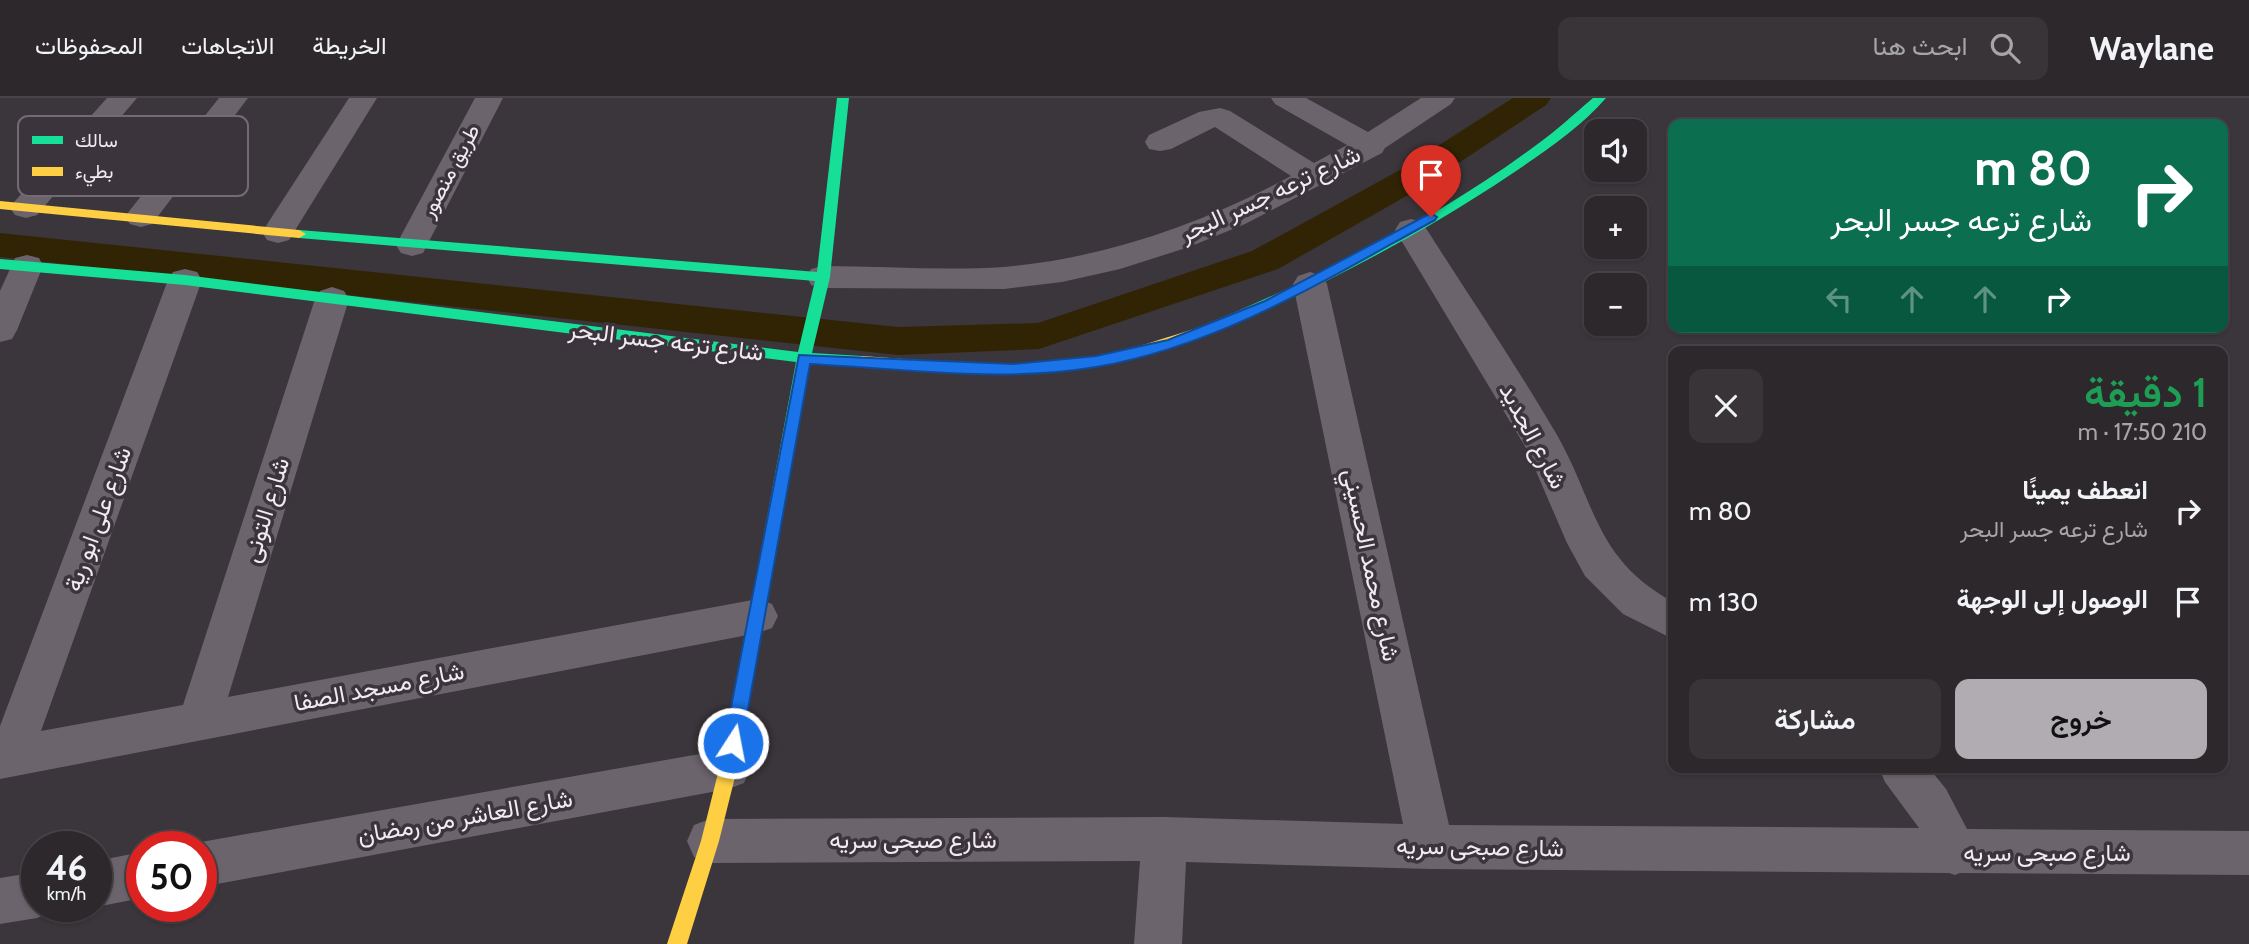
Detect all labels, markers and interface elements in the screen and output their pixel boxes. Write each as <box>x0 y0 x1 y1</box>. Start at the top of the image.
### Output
search box <box>1558 17 2048 80</box>
text: Waylane <box>2090 28 2214 68</box>
icon: search <box>1986 29 2024 67</box>
text: ابحث هنا <box>1873 30 1968 62</box>
text: المحفوظات <box>35 31 143 60</box>
text: الاتجاهات <box>181 31 274 60</box>
text: الخريطة <box>312 31 387 60</box>
legend <box>18 116 248 196</box>
map controls <box>1584 119 1647 336</box>
button: sound <box>1584 119 1647 182</box>
street label: طريق منصور <box>414 120 485 223</box>
text: سالك <box>75 129 118 152</box>
text: 80 m <box>1974 138 2092 197</box>
street label: شارع ترعه جسر البحر <box>1174 139 1366 250</box>
pin <box>1401 145 1461 217</box>
icon: right <box>2116 147 2207 238</box>
icon: arrive <box>1412 156 1450 194</box>
text: بطيء <box>75 160 113 187</box>
button: + <box>1584 196 1647 259</box>
text: شارع ترعه جسر البحر <box>1830 200 2092 239</box>
button: − <box>1584 273 1647 336</box>
icon: left <box>1820 280 1858 318</box>
icon: ahead <box>1893 280 1931 318</box>
icon: ahead <box>1966 280 2004 318</box>
icon: right <box>2039 280 2077 318</box>
street label: شارع ترعه جسر البحر <box>566 314 765 369</box>
text: 1 دقيقة <box>2084 366 2207 418</box>
button: close <box>1689 369 1763 443</box>
street label: شارع الجديد <box>1492 378 1573 495</box>
text: 210 m · 17:50 <box>2078 418 2207 446</box>
street label: شارع على ابو رية <box>58 443 139 596</box>
street label: شارع التونى <box>236 454 297 566</box>
street label: شارع محمد الحسيني <box>1332 466 1406 665</box>
text: انعطف يمينًا <box>2022 474 2148 506</box>
icon: right <box>2169 492 2207 530</box>
text: 80 m <box>1689 495 1752 527</box>
text: شارع ترعه جسر البحر <box>1960 515 2148 543</box>
text: الوصول إلى الوجهة <box>1957 583 2148 615</box>
icon: arrive <box>2169 583 2207 621</box>
text: 130 m <box>1689 586 1758 618</box>
street label: شارع مسجد الصفا <box>291 656 467 719</box>
button: مشاركة <box>1689 679 1941 759</box>
button: خروج <box>1955 679 2207 759</box>
position arrow <box>696 706 770 780</box>
street label: شارع العاشر من رمضان <box>355 783 575 852</box>
street label: شارع صبحى سريه <box>829 825 997 856</box>
speed limit sign: 50 <box>126 831 217 922</box>
street label: شارع صبحى سريه <box>1396 831 1564 864</box>
street label: شارع صبحى سريه <box>1963 838 2131 869</box>
text: 46 <box>46 846 87 889</box>
text: km/h <box>47 883 86 905</box>

